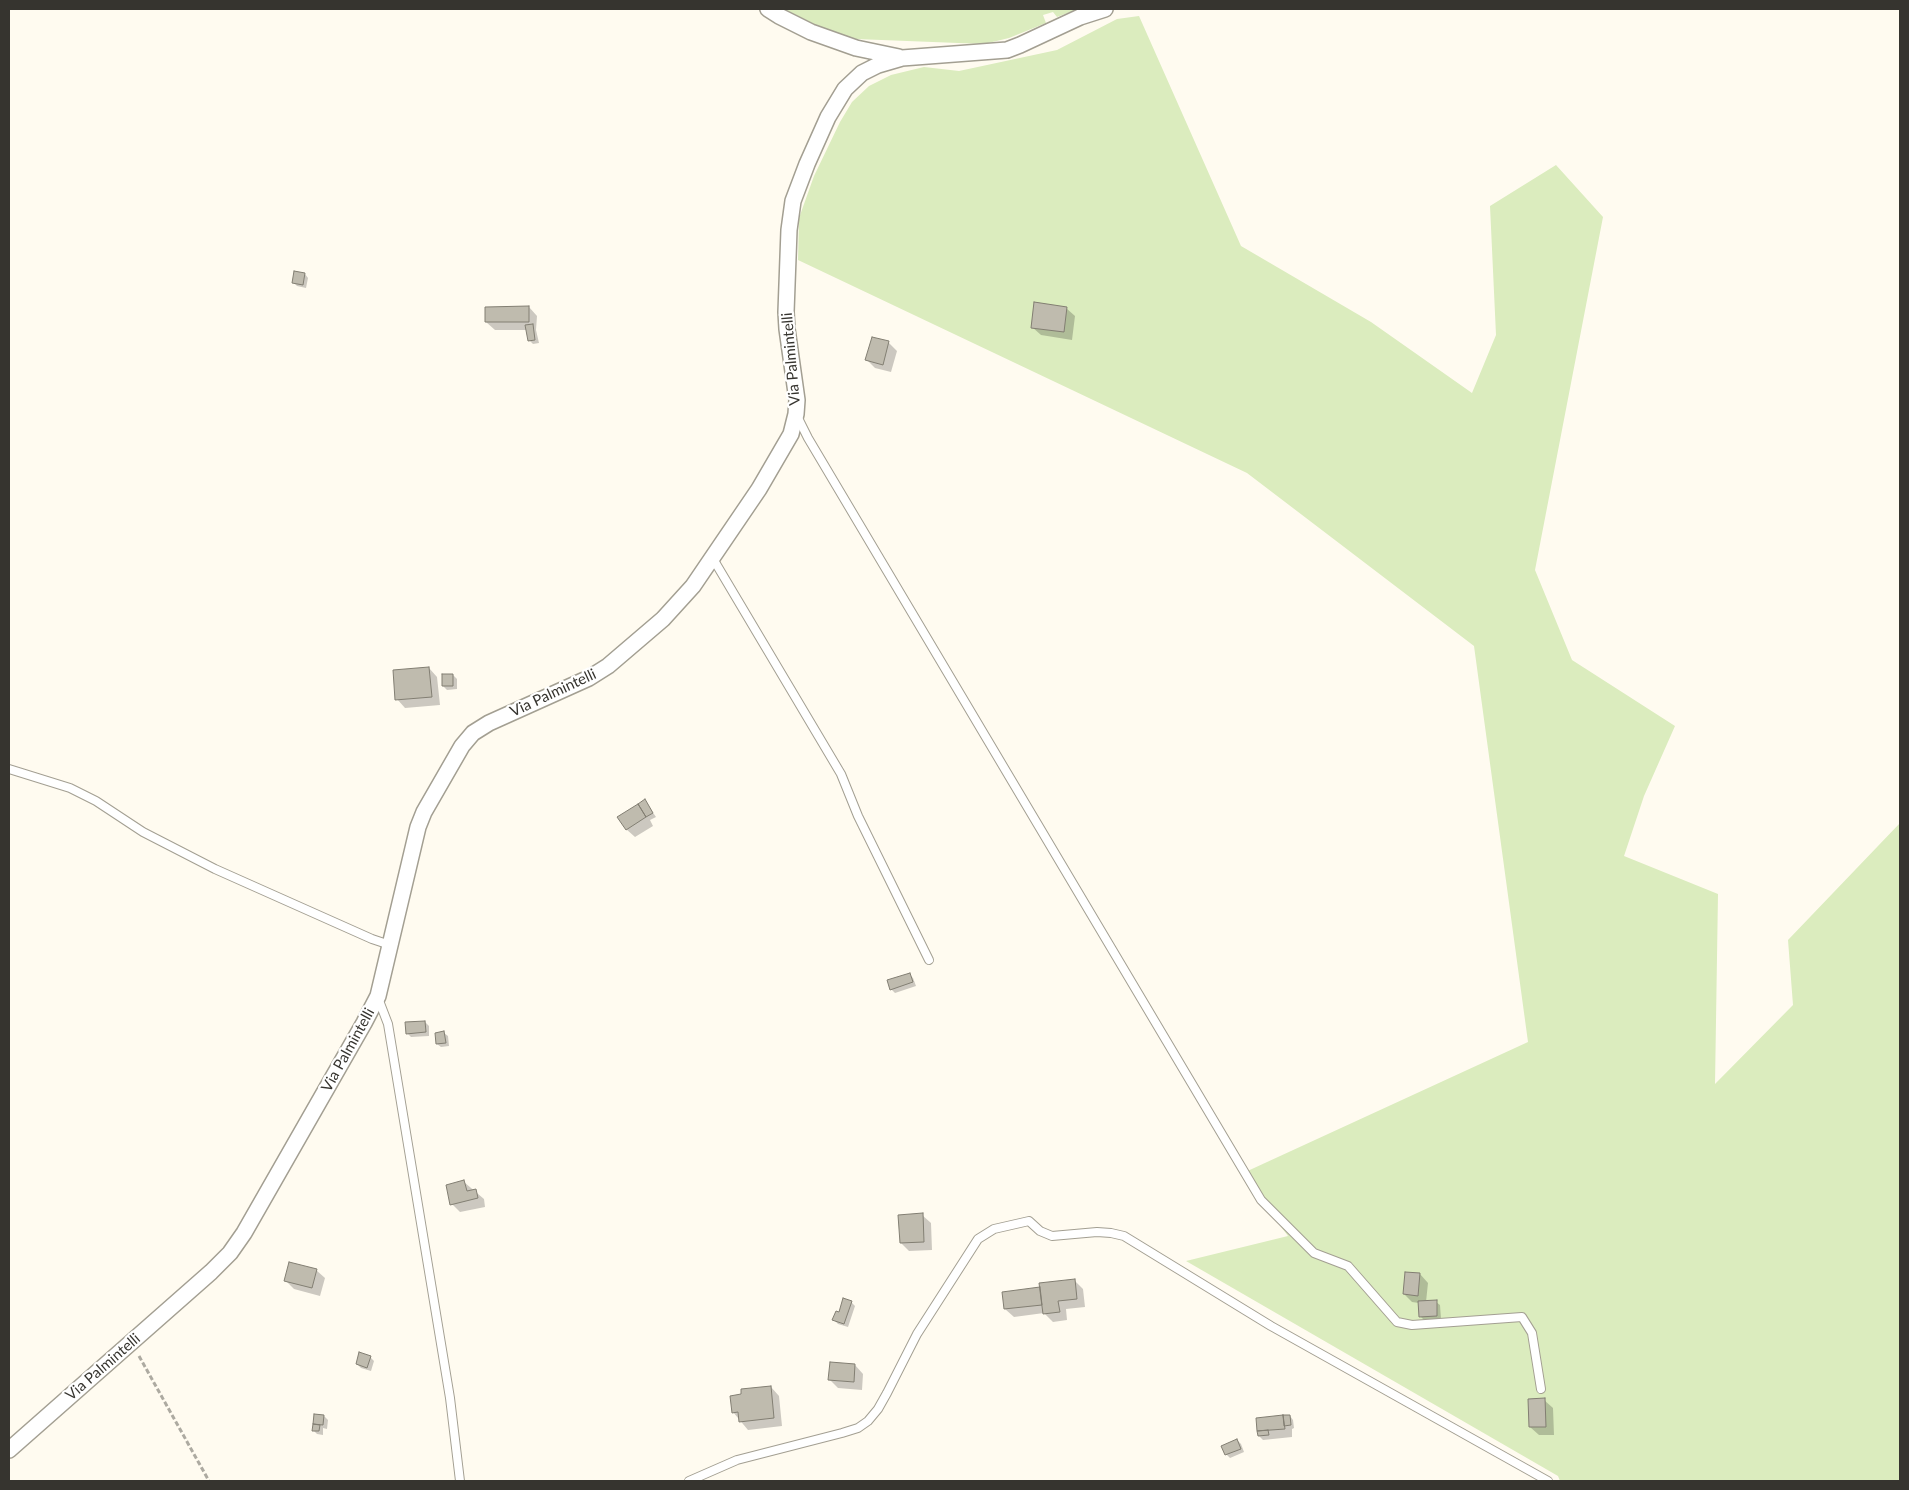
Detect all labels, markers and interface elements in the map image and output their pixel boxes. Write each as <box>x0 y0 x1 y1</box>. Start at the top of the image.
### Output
street label: Via Palmintelli <box>778 312 804 406</box>
street label: Via Palmintelli <box>507 665 599 721</box>
street label: Via Palmintelli <box>318 1005 378 1095</box>
street label: Via Palmintelli <box>62 1330 144 1404</box>

